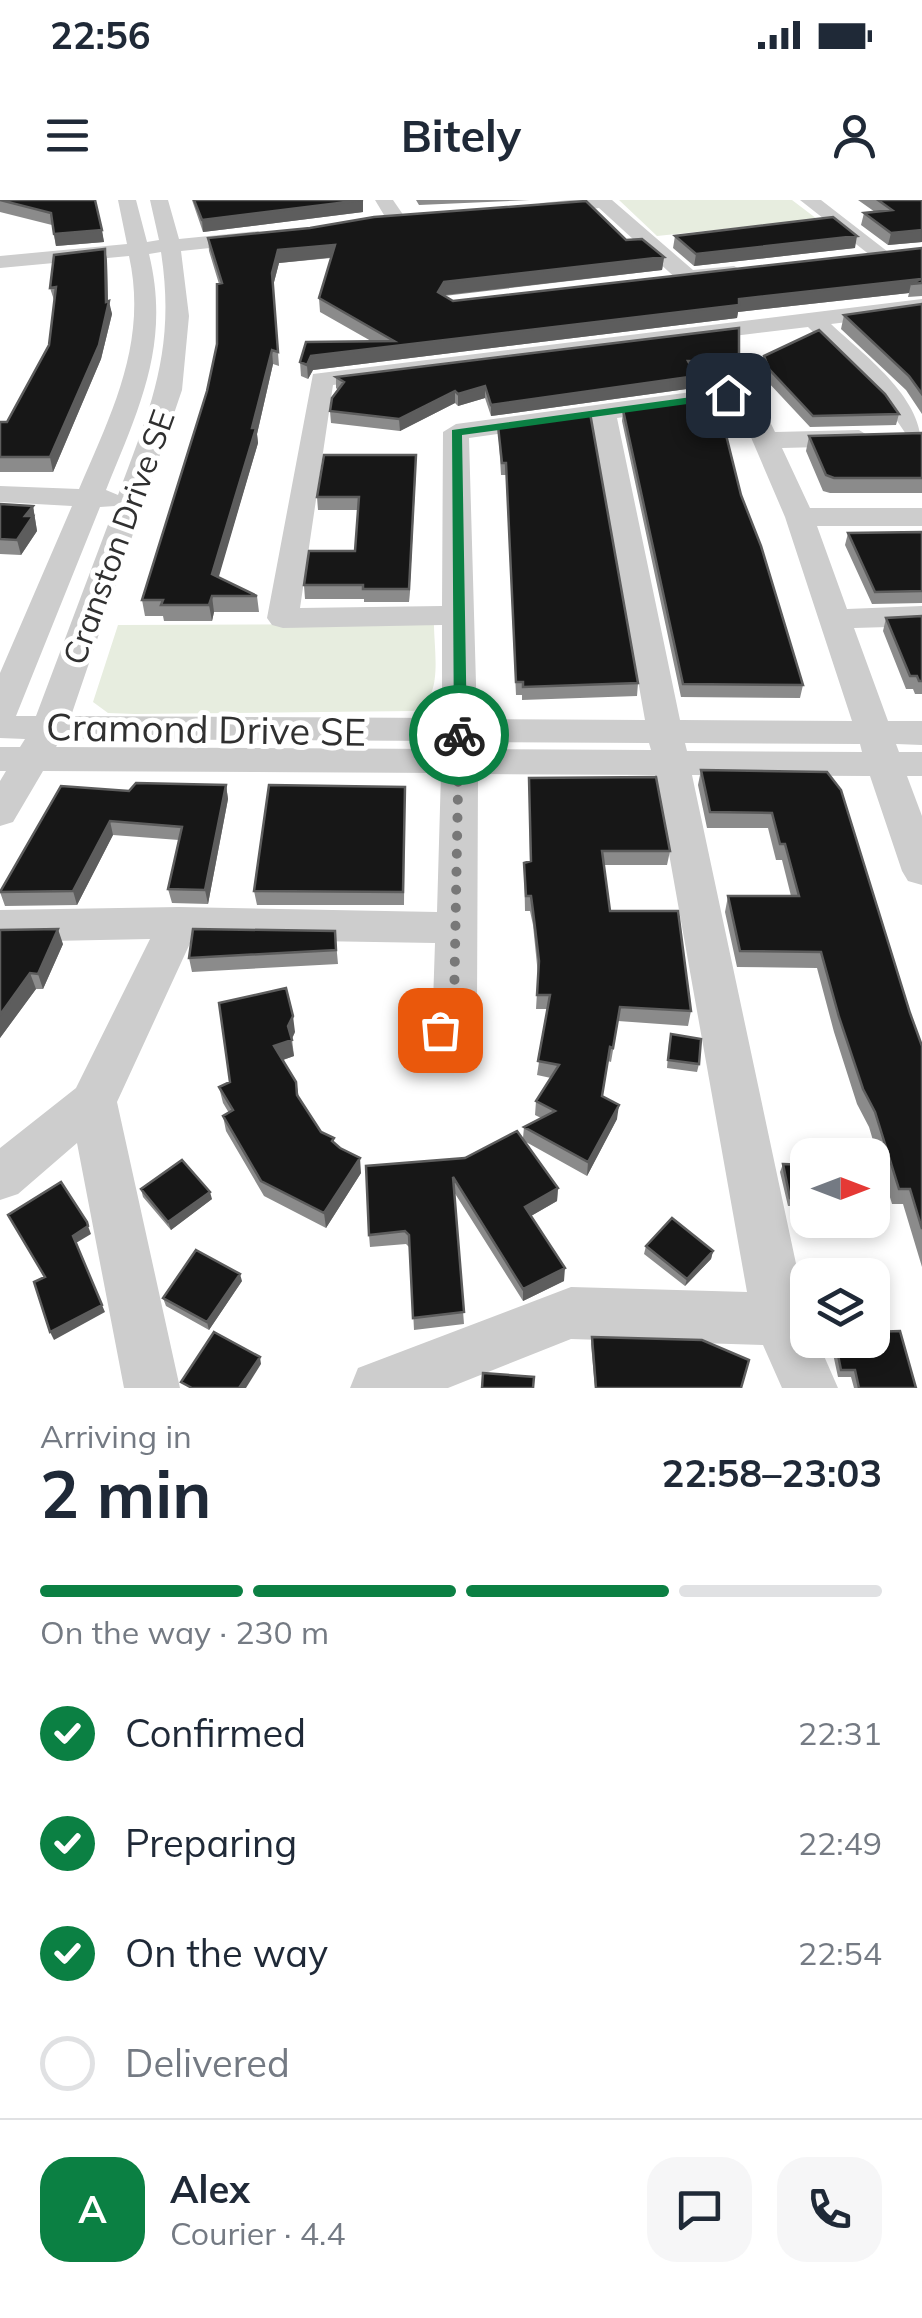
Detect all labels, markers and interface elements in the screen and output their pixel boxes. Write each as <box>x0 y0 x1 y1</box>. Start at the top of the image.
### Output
text: 22:56 <box>50 11 151 59</box>
text: Bitely <box>401 107 521 163</box>
icon: menu <box>40 108 95 163</box>
icon: person <box>827 108 882 163</box>
pin <box>686 353 771 438</box>
icon: home <box>701 368 756 423</box>
street label: Cranston Drive SE <box>53 404 183 670</box>
courier <box>409 685 509 785</box>
street label: Cramond Drive SE <box>46 702 366 756</box>
icon: bike <box>432 708 487 763</box>
pin <box>398 988 483 1073</box>
icon: bag <box>413 1003 468 1058</box>
north arrow <box>790 1138 890 1238</box>
map controls <box>790 1138 890 1358</box>
button: layers <box>790 1258 890 1358</box>
text: Arriving in <box>40 1416 192 1456</box>
text: 22:58–23:03 <box>662 1449 882 1497</box>
text: 2 min <box>40 1453 211 1534</box>
text: On the way · 230 m <box>40 1612 329 1652</box>
icon: check <box>40 1706 95 1761</box>
text: Confirmed <box>125 1709 306 1757</box>
text: 22:31 <box>798 1713 882 1753</box>
icon: check <box>40 1816 95 1871</box>
text: Preparing <box>125 1819 297 1867</box>
text: 22:49 <box>798 1823 882 1863</box>
icon: check <box>40 1926 95 1981</box>
text: On the way <box>125 1929 328 1977</box>
text: 22:54 <box>798 1933 882 1973</box>
text: Delivered <box>125 2039 290 2087</box>
button: chat <box>647 2157 752 2262</box>
button: phone <box>777 2157 882 2262</box>
text: Alex <box>170 2165 250 2213</box>
text: A <box>78 2185 107 2233</box>
text: Courier · 4.4 <box>170 2213 346 2253</box>

